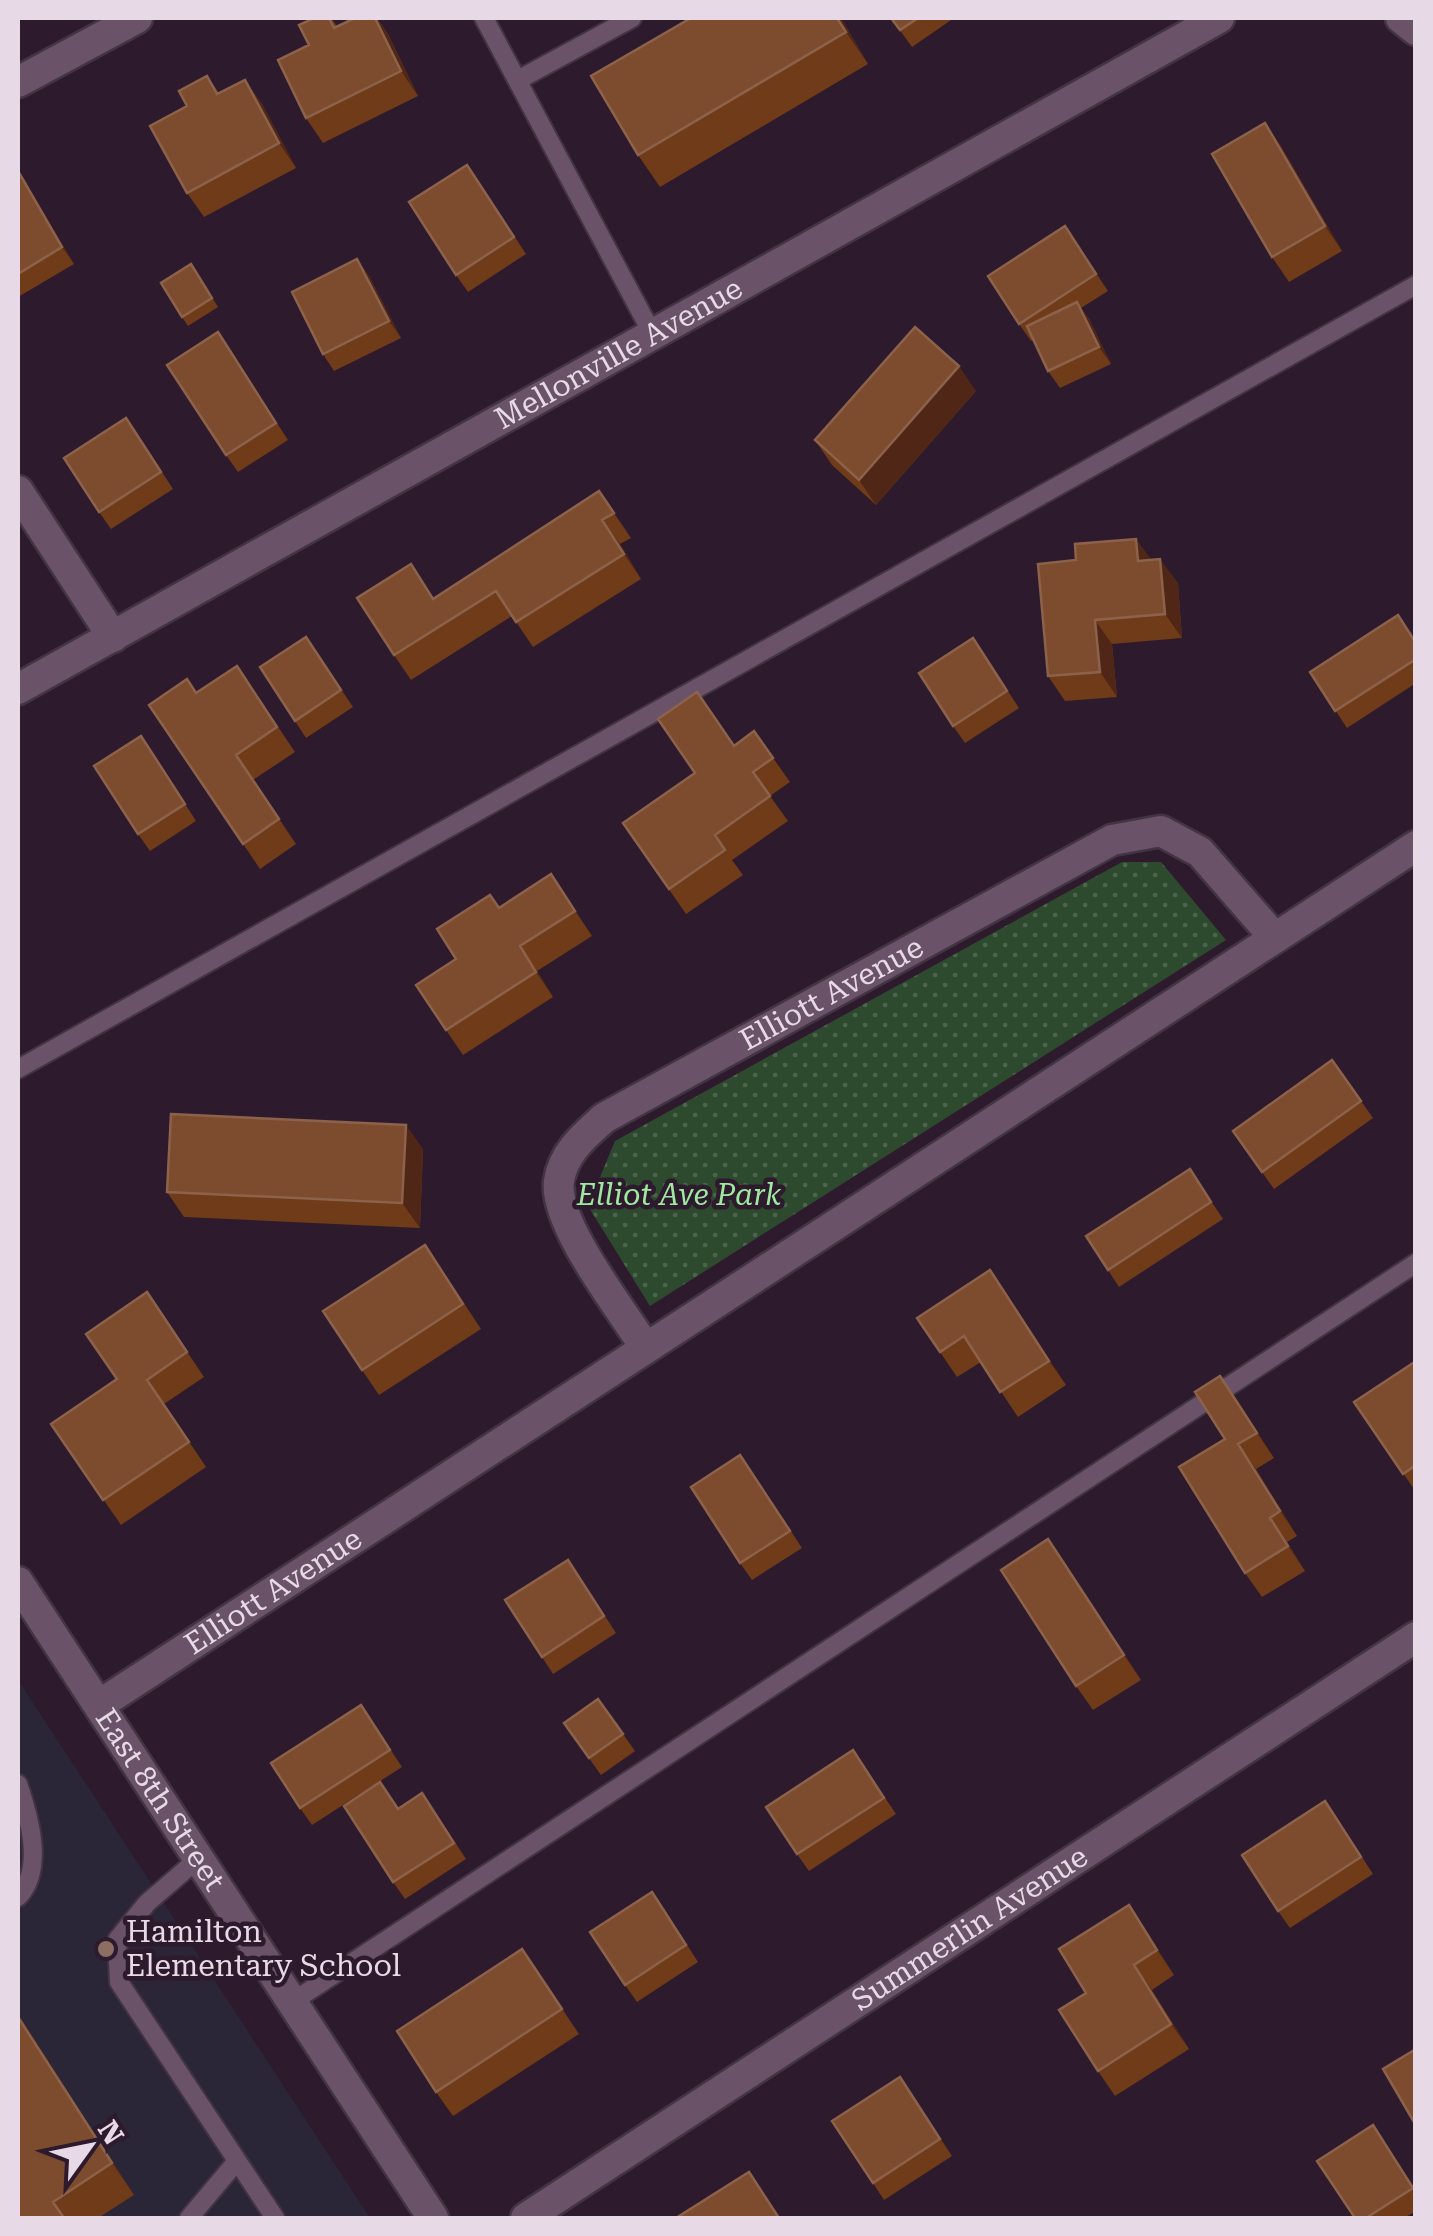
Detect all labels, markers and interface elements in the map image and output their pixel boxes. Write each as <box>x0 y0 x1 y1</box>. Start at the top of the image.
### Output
street label: Mellonville Avenue <box>489 270 748 436</box>
street label: Elliott Avenue <box>733 929 929 1057</box>
park label: Elliot Ave Park <box>576 1177 782 1212</box>
street label: Elliott Avenue <box>178 1521 368 1661</box>
street label: East 8th Street <box>89 1702 232 1897</box>
street label: Summerlin Avenue <box>845 1838 1094 2018</box>
place label: Hamilton Elementary School <box>126 1914 401 1983</box>
marker: Hamilton Elementary School <box>95 1938 117 1960</box>
north arrow <box>40 2096 140 2196</box>
text: N <box>91 2115 130 2151</box>

